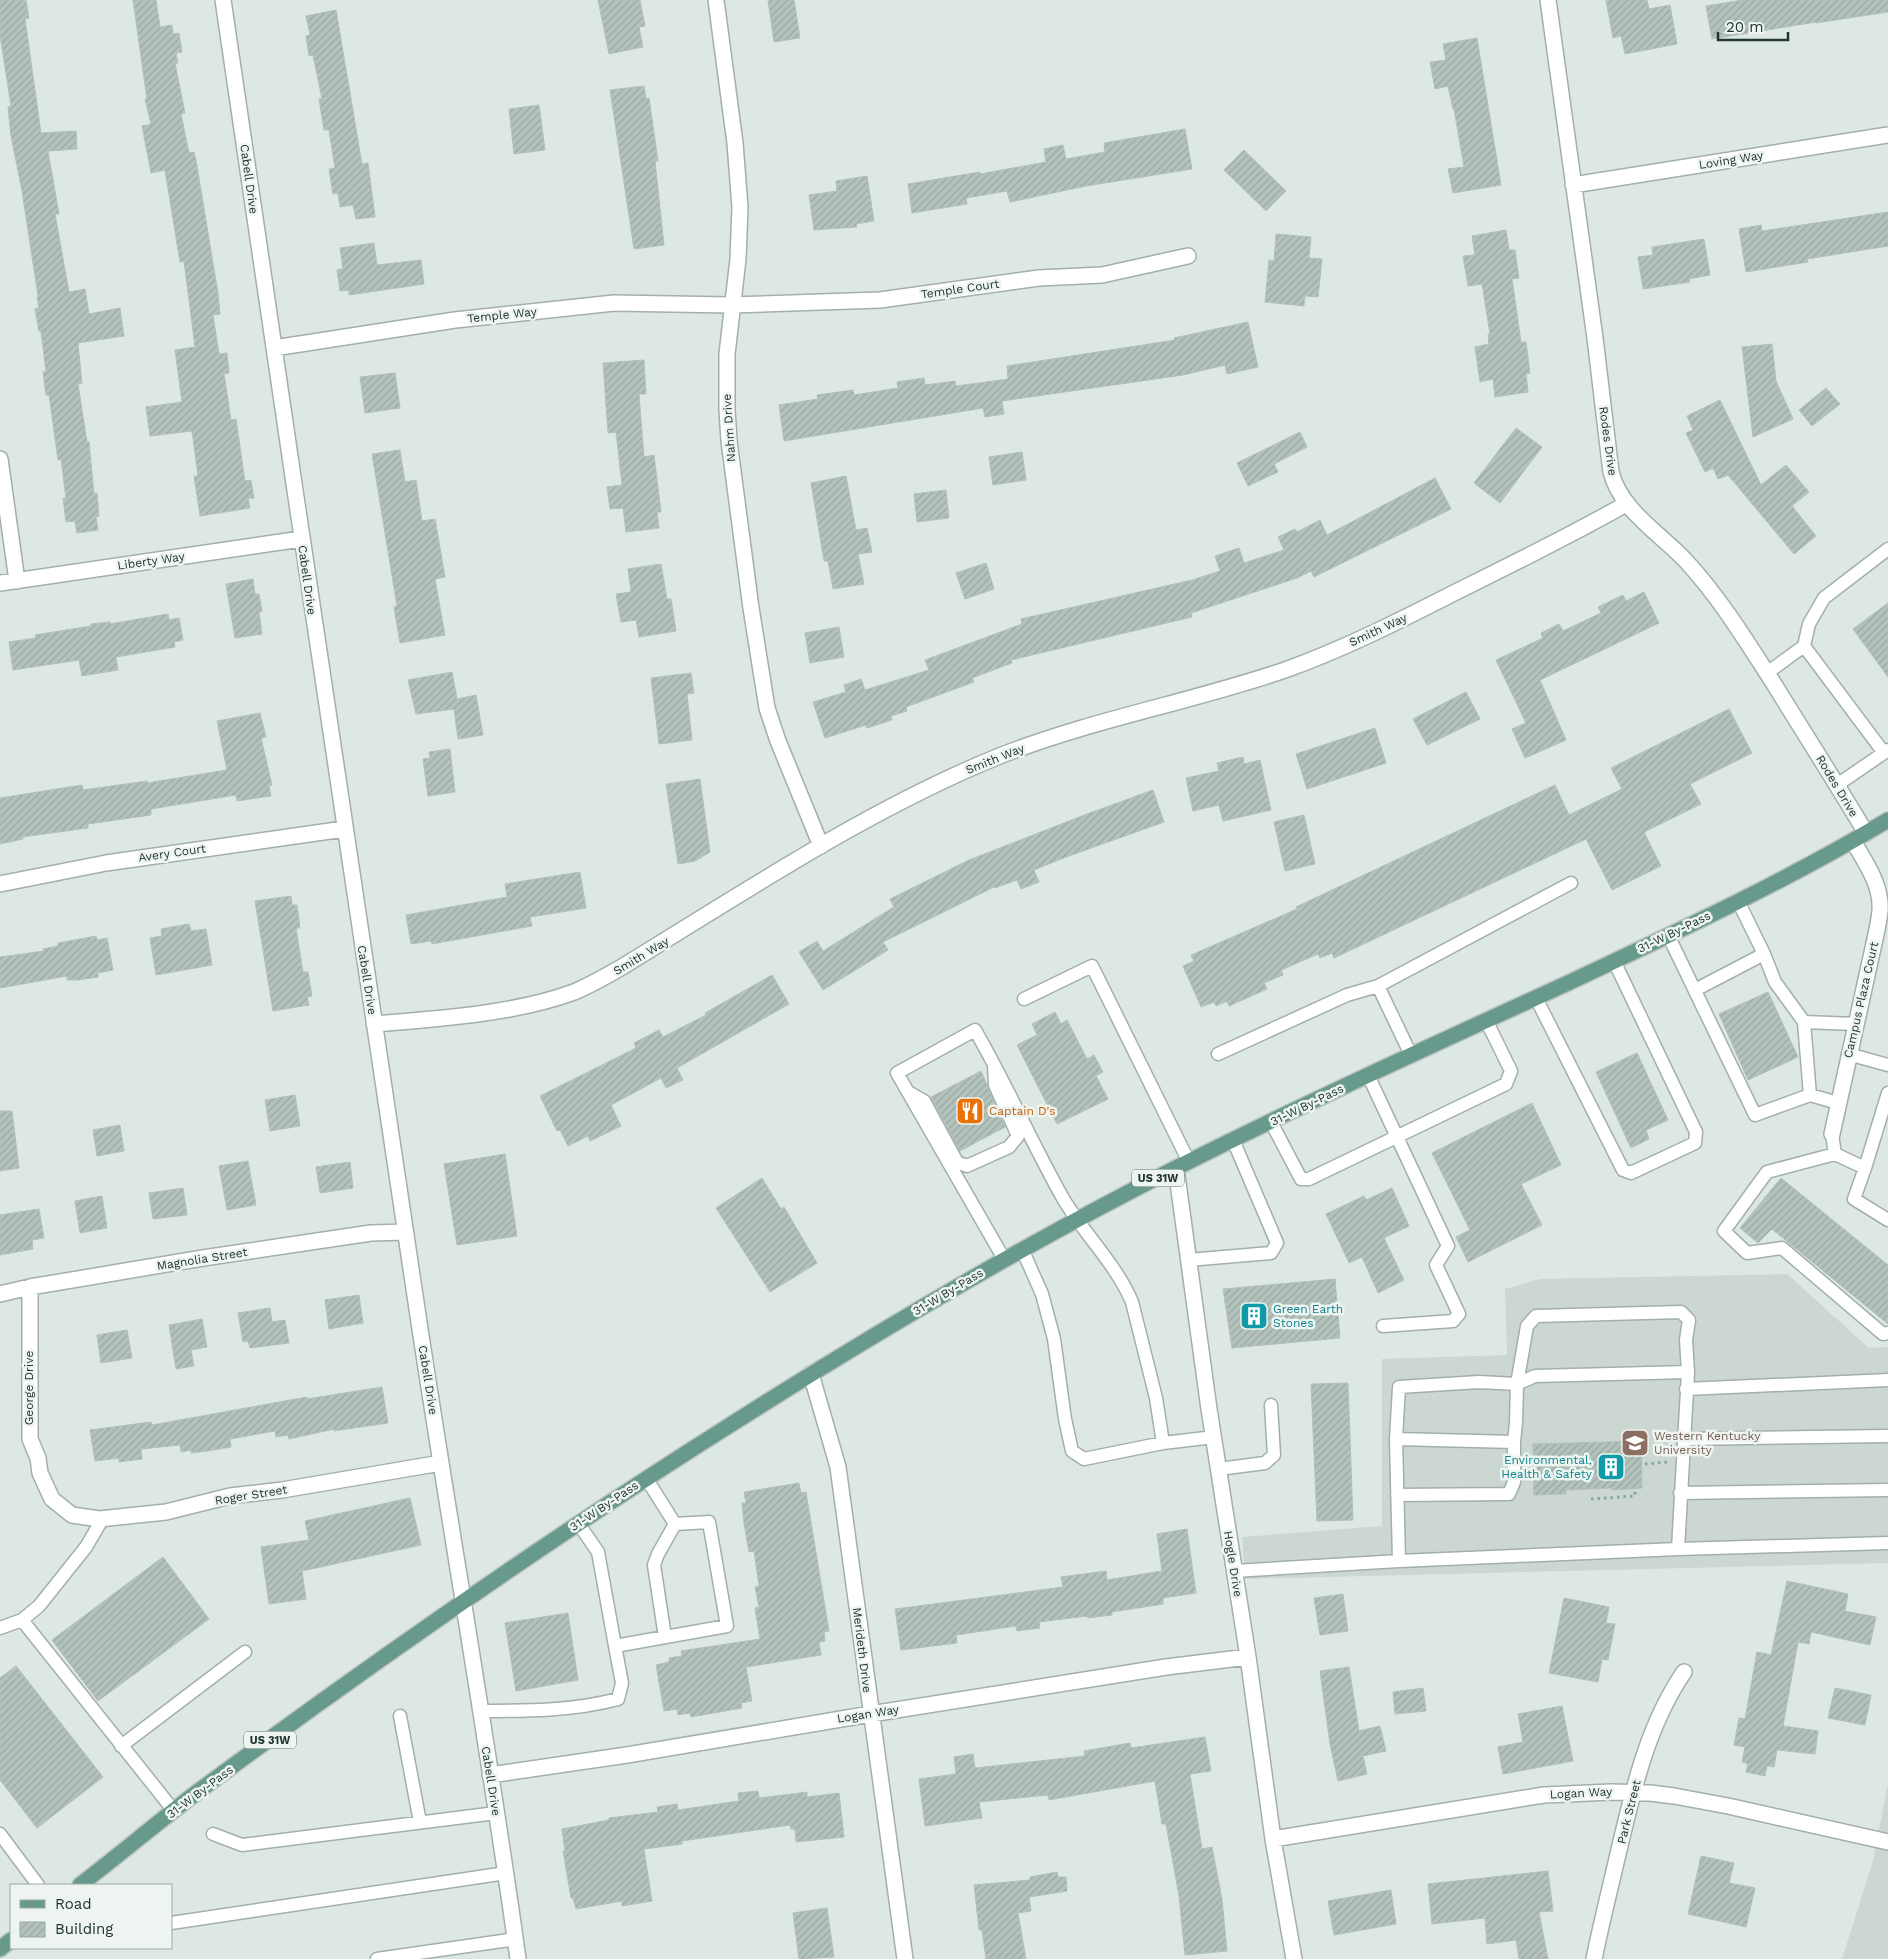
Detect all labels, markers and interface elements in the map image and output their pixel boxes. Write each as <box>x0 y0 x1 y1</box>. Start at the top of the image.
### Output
scale bar <box>1718 10 1788 42</box>
text: 20 m <box>1726 18 1764 36</box>
street label: Cabell Drive <box>237 143 261 215</box>
street label: Loving Way <box>1698 148 1765 172</box>
street label: Temple Court <box>920 277 1000 301</box>
street label: Temple Way <box>467 304 538 326</box>
street label: Nahm Drive <box>720 393 738 463</box>
street label: Rodes Drive <box>1596 406 1620 477</box>
street label: Cabell Drive <box>295 544 319 616</box>
street label: Liberty Way <box>116 549 186 573</box>
street label: Smith Way <box>1347 610 1410 649</box>
street label: Smith Way <box>964 741 1027 777</box>
street label: Rodes Drive <box>1813 753 1861 820</box>
street label: Avery Court <box>137 841 207 865</box>
street label: 31-W By-Pass <box>1635 908 1713 956</box>
street label: Smith Way <box>611 934 672 978</box>
street label: Campus Plaza Court <box>1841 940 1881 1060</box>
street label: Cabell Drive <box>355 944 379 1016</box>
street label: 31-W By-Pass <box>1268 1081 1346 1129</box>
restaurant icon: Captain D's <box>955 1096 985 1126</box>
place label: Captain D's <box>989 1104 1056 1118</box>
road number: US 31W <box>1132 1170 1184 1186</box>
street label: Magnolia Street <box>156 1245 248 1273</box>
street label: 31-W By-Pass <box>910 1266 986 1318</box>
building icon: Green Earth Stones <box>1239 1301 1269 1331</box>
place label: Green Earth Stones <box>1273 1302 1343 1330</box>
street label: Cabell Drive <box>416 1344 440 1416</box>
street label: George Drive <box>22 1351 36 1425</box>
school or university icon: Western Kentucky University <box>1620 1428 1650 1458</box>
place label: Western Kentucky University <box>1654 1429 1761 1457</box>
building icon: Environmental, Health & Safety <box>1596 1452 1626 1482</box>
place label: Environmental, Health & Safety <box>1501 1453 1593 1481</box>
street label: 31-W By-Pass <box>567 1478 641 1534</box>
street label: Roger Street <box>214 1482 288 1508</box>
street label: Hogle Drive <box>1221 1530 1245 1598</box>
street label: Merideth Drive <box>850 1607 874 1694</box>
street label: Logan Way <box>836 1702 901 1726</box>
road number: US 31W <box>244 1732 296 1748</box>
street label: Cabell Drive <box>479 1745 503 1817</box>
street label: 31-W By-Pass <box>164 1763 236 1821</box>
street label: Park Street <box>1614 1778 1644 1846</box>
street label: Logan Way <box>1550 1784 1613 1802</box>
legend <box>10 1884 172 1949</box>
text: Road <box>55 1895 92 1913</box>
text: Building <box>55 1920 113 1938</box>

